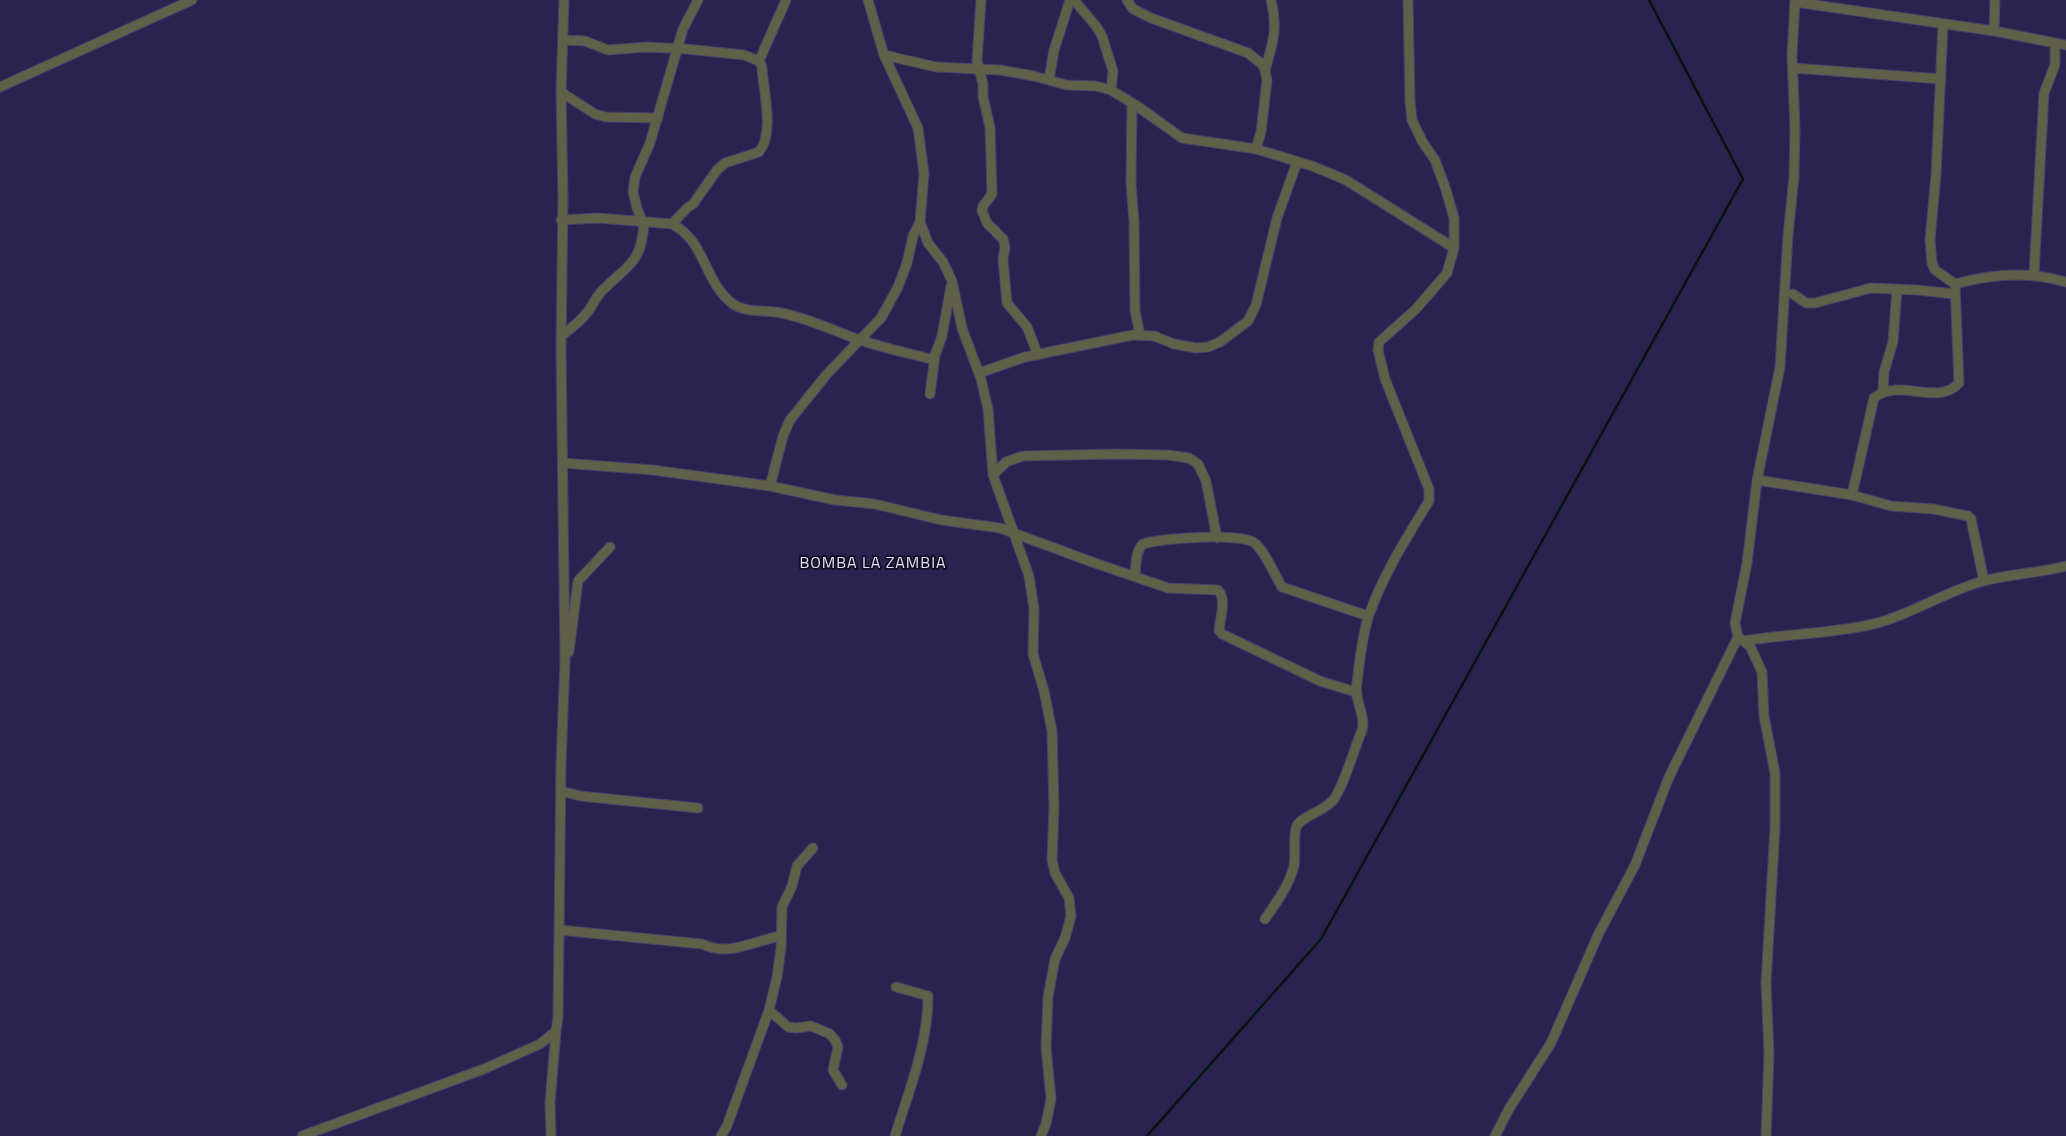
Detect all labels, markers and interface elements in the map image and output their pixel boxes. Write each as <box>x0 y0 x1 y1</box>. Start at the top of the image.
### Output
district label: BOMBA LA ZAMBIA <box>798 554 948 574</box>

